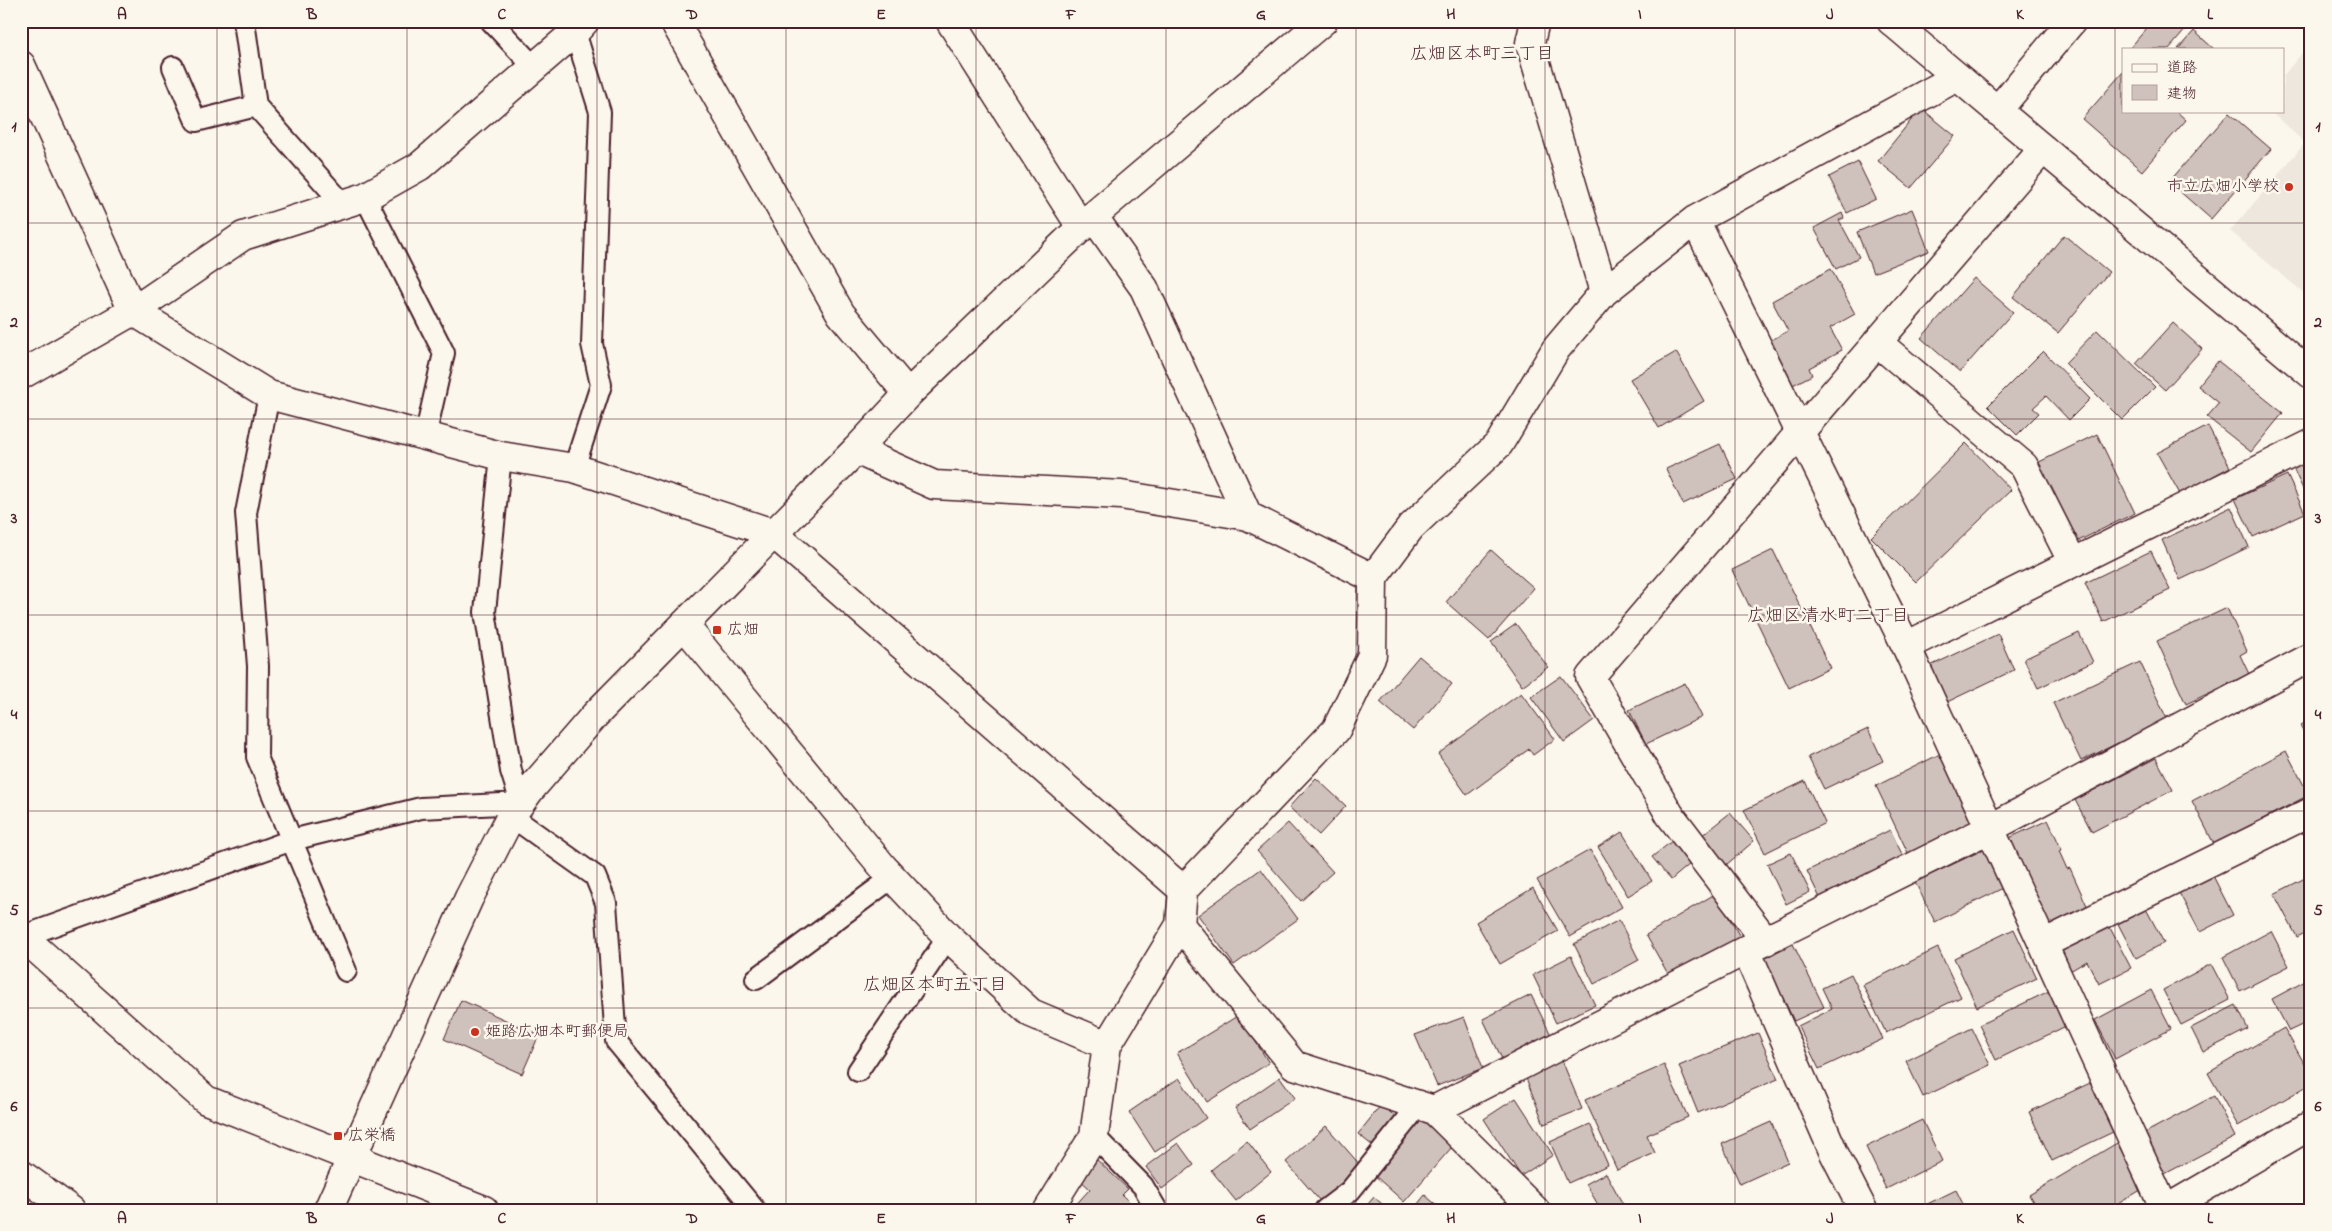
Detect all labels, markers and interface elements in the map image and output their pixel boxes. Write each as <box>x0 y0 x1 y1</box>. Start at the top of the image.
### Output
text: A <box>117 3 127 27</box>
text: B <box>306 3 318 27</box>
text: C <box>498 3 507 27</box>
text: D <box>685 3 698 27</box>
text: E <box>876 3 886 27</box>
text: F <box>1065 3 1077 27</box>
text: G <box>1256 3 1266 27</box>
text: H <box>1446 3 1456 27</box>
text: I <box>1638 3 1642 27</box>
text: J <box>1826 3 1834 27</box>
text: K <box>2016 3 2025 27</box>
text: L <box>2207 3 2214 27</box>
district label: 広畑区本町三丁目 <box>1410 42 1554 68</box>
legend <box>2122 48 2284 112</box>
text: 道路 <box>2167 57 2197 79</box>
text: 建物 <box>2167 83 2197 105</box>
text: 1 <box>11 115 17 139</box>
text: 1 <box>2315 115 2321 139</box>
place label: 市立広畑小学校 <box>2167 175 2279 199</box>
marker: 市立広畑小学校 <box>2283 181 2295 193</box>
text: 2 <box>9 311 18 335</box>
text: 2 <box>2313 311 2322 335</box>
text: 3 <box>10 507 18 531</box>
text: 3 <box>2314 507 2322 531</box>
district label: 広畑区清水町二丁目 <box>1747 604 1909 630</box>
place label: 広畑 <box>727 618 759 642</box>
marker: 広畑 <box>711 624 723 636</box>
text: 4 <box>10 703 18 727</box>
text: 4 <box>2314 703 2322 727</box>
text: 5 <box>9 899 19 923</box>
text: 5 <box>2313 899 2323 923</box>
district label: 広畑区本町五丁目 <box>863 973 1007 999</box>
place label: 姫路広畑本町郵便局 <box>485 1020 629 1044</box>
marker: 姫路広畑本町郵便局 <box>469 1026 481 1038</box>
text: 6 <box>9 1095 18 1119</box>
text: 6 <box>2313 1095 2322 1119</box>
place label: 広栄橋 <box>348 1124 396 1148</box>
marker: 広栄橋 <box>332 1130 344 1142</box>
text: A <box>117 1207 127 1231</box>
text: B <box>306 1207 318 1231</box>
text: C <box>498 1207 507 1231</box>
text: D <box>685 1207 698 1231</box>
text: E <box>876 1207 886 1231</box>
text: F <box>1065 1207 1077 1231</box>
text: G <box>1256 1207 1266 1231</box>
text: H <box>1446 1207 1456 1231</box>
text: I <box>1638 1207 1642 1231</box>
text: J <box>1826 1207 1834 1231</box>
text: K <box>2016 1207 2025 1231</box>
text: L <box>2207 1207 2214 1231</box>

